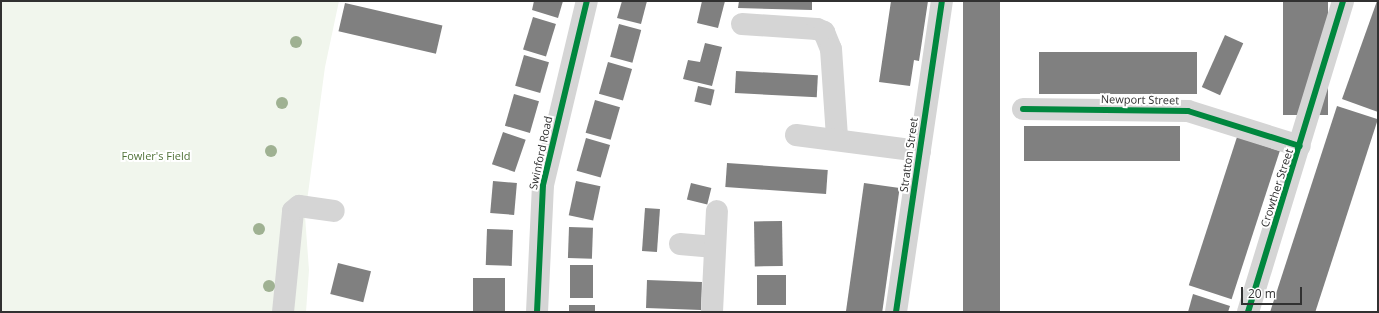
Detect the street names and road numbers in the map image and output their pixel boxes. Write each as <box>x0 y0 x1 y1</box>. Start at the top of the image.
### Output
street label: Newport Street <box>1101 93 1179 107</box>
street label: Swinford Road <box>527 115 555 191</box>
street label: Stratton Street <box>897 117 921 193</box>
street label: Crowther Street <box>1258 147 1296 229</box>

